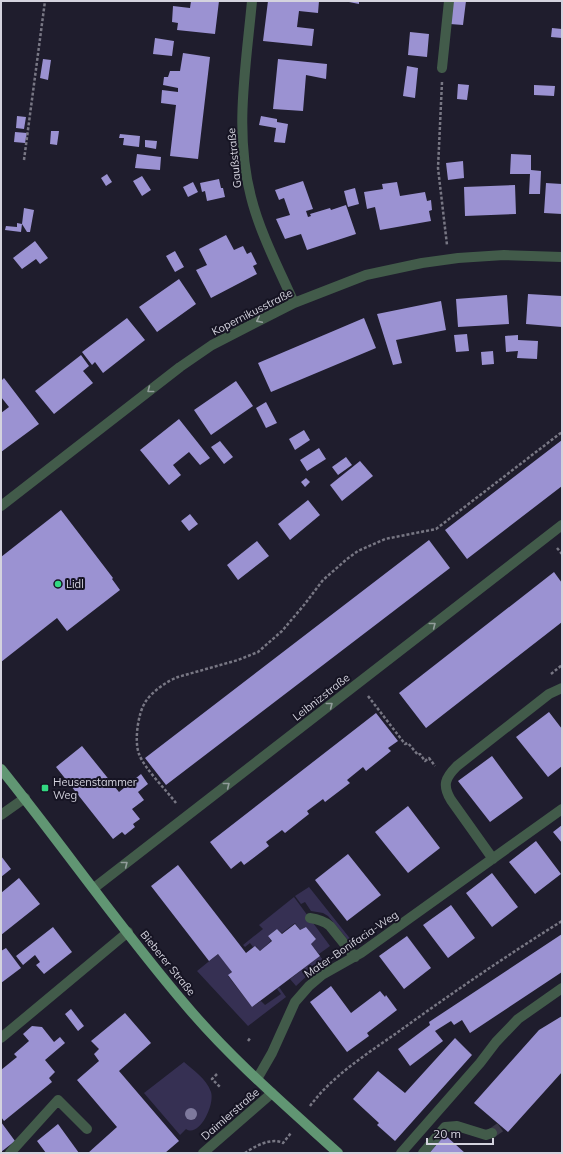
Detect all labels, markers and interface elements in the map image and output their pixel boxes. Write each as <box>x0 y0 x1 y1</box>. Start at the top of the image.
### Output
street label: Gaußstraße <box>224 127 244 189</box>
street label: Kopernikusstraße <box>209 286 295 338</box>
one-way arrow <box>256 316 263 323</box>
one-way arrow <box>147 386 154 393</box>
place label: Lidl <box>66 577 84 591</box>
marker: Lidl <box>53 579 63 589</box>
one-way arrow <box>428 623 435 630</box>
street label: Leibnizstraße <box>290 670 352 724</box>
one-way arrow <box>326 703 333 710</box>
place label: Heusenstammer Weg <box>53 775 137 802</box>
one-way arrow <box>223 782 230 789</box>
marker: Heusenstammer Weg <box>40 783 50 793</box>
one-way arrow <box>120 862 127 869</box>
street label: Mater-Bonifacia-Weg <box>301 907 401 981</box>
street label: Bieberer Straße <box>138 928 198 998</box>
street label: Daimlerstraße <box>198 1085 262 1143</box>
scale bar <box>427 1120 493 1146</box>
text: 20 m <box>433 1126 461 1141</box>

